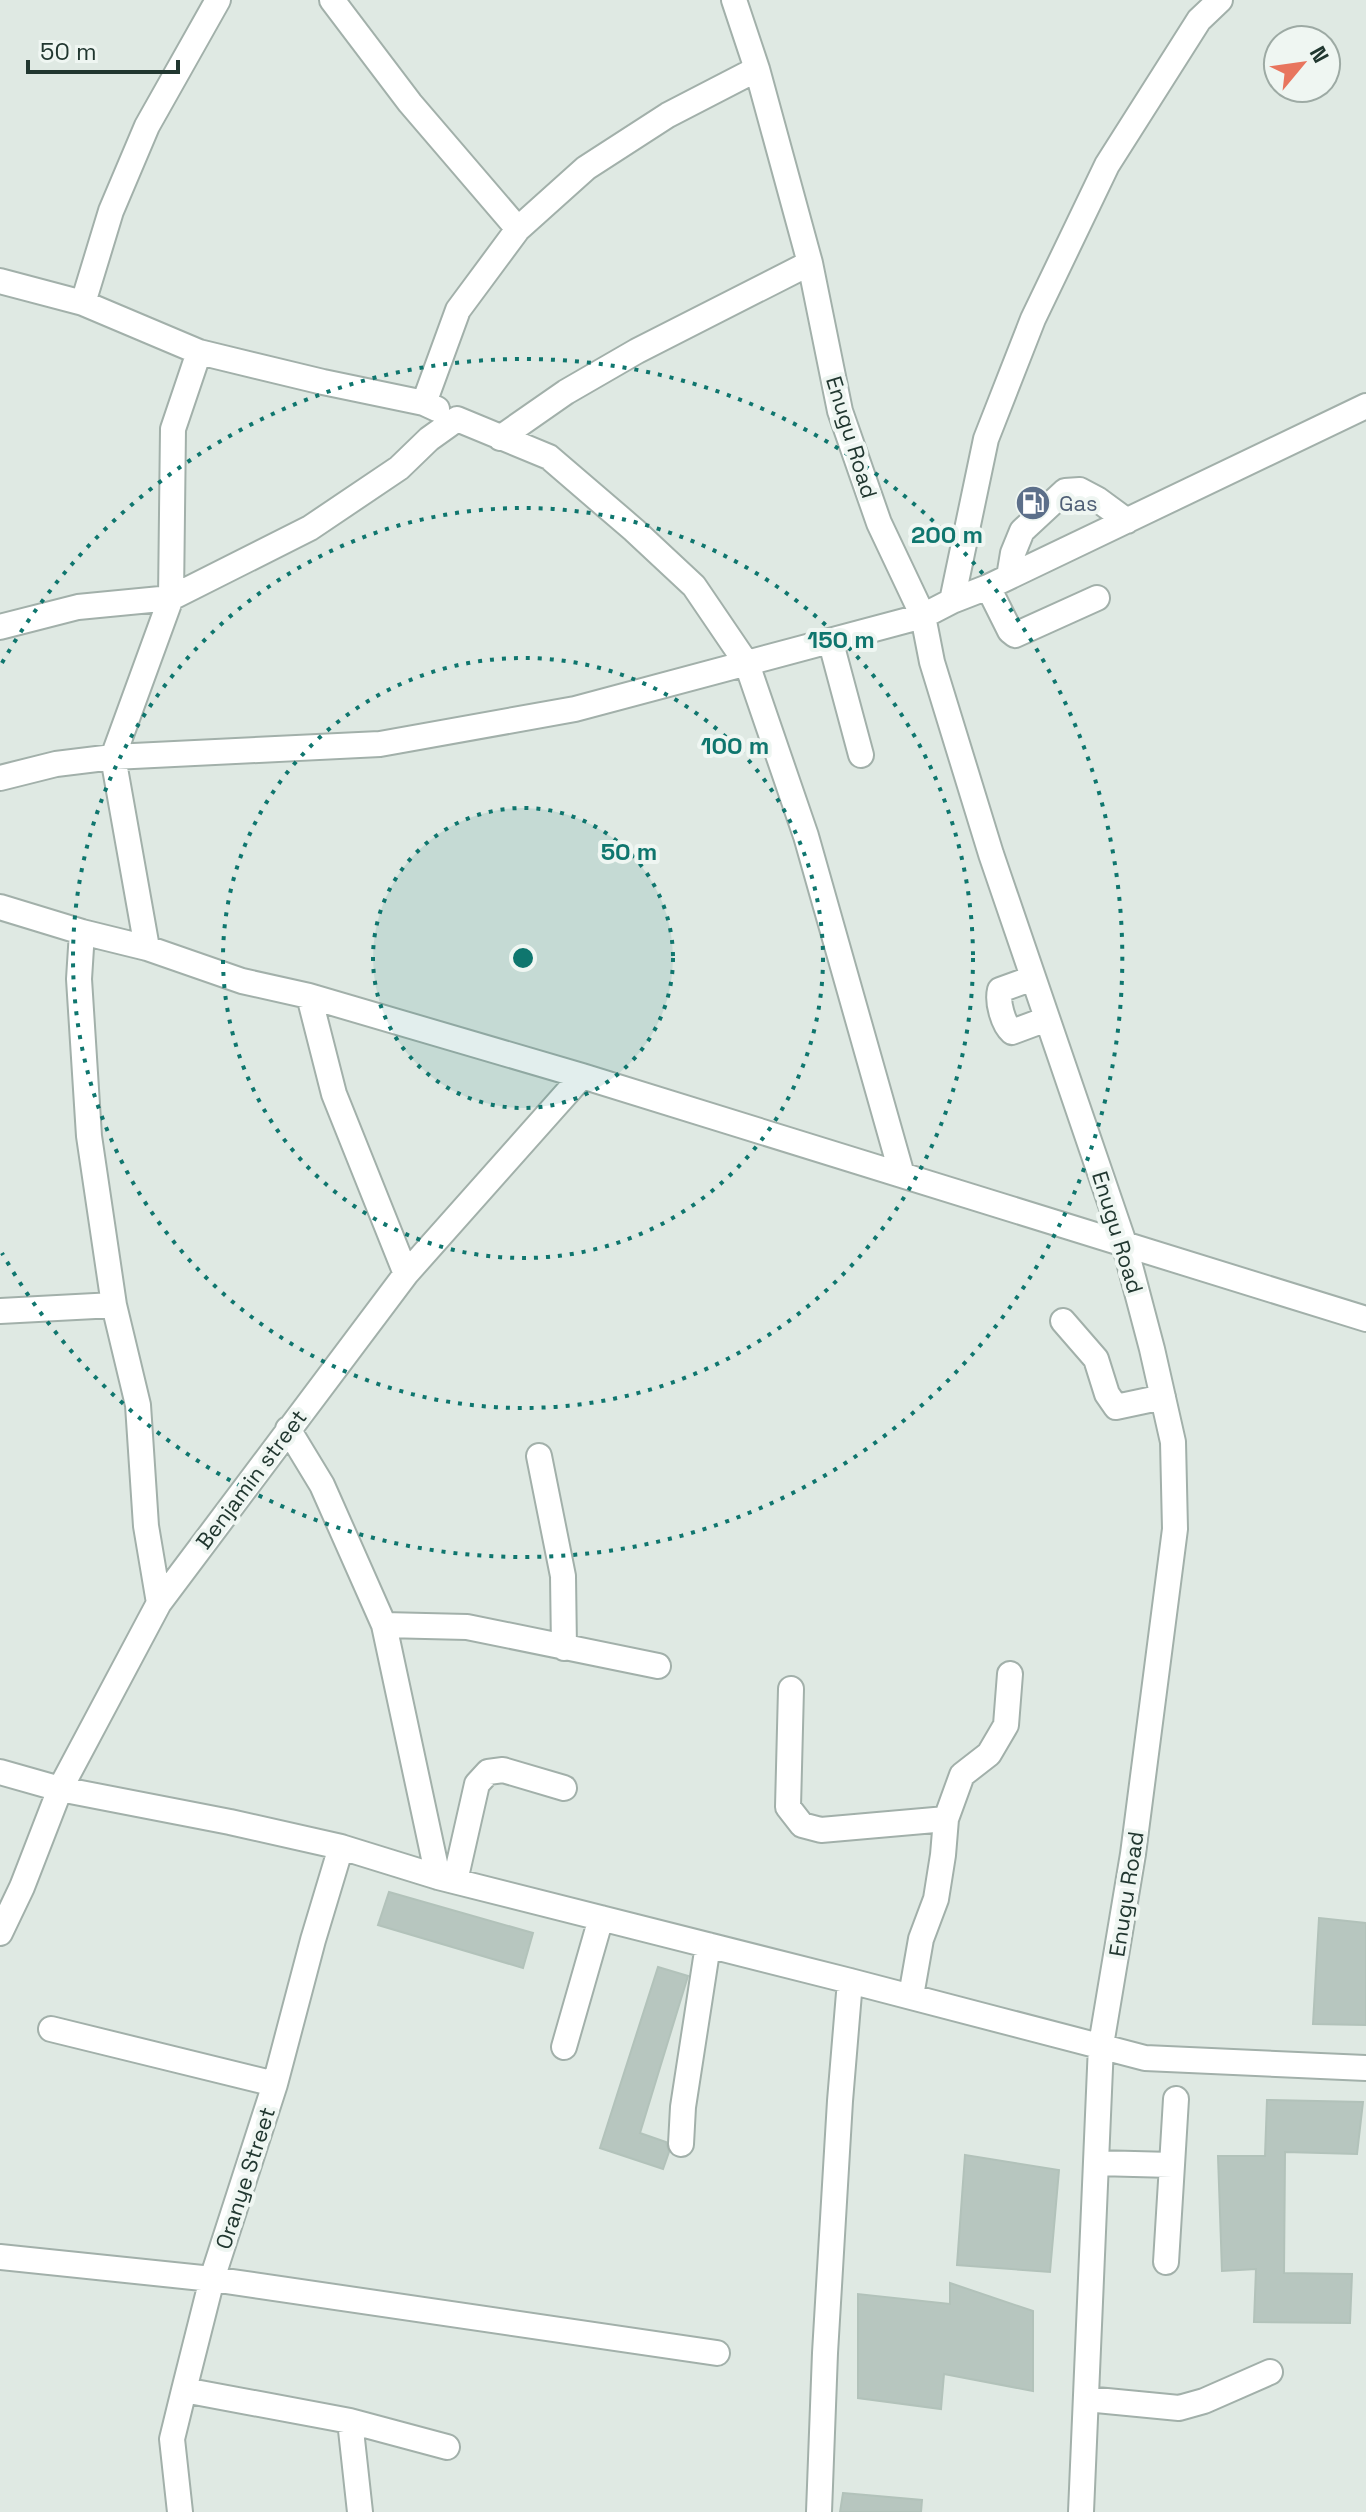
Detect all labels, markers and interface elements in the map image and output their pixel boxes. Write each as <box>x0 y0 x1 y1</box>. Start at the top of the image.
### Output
scale bar <box>28 24 178 74</box>
north arrow <box>1262 24 1342 104</box>
text: 50 m <box>40 36 97 67</box>
text: N <box>1304 41 1335 68</box>
street label: Enugu Road <box>820 372 884 502</box>
fuel station icon: Gas <box>1014 484 1052 522</box>
place label: Gas <box>1059 489 1098 517</box>
text: 200 m <box>911 519 983 550</box>
text: 150 m <box>807 624 875 655</box>
text: 100 m <box>701 730 769 761</box>
text: 50 m <box>601 836 657 867</box>
centre of rings <box>509 944 537 972</box>
street label: Enugu Road <box>1086 1167 1150 1297</box>
street label: Benjamin street <box>189 1404 313 1554</box>
street label: Enugu Road <box>1102 1829 1150 1959</box>
street label: Oranye Street <box>209 2103 281 2253</box>

